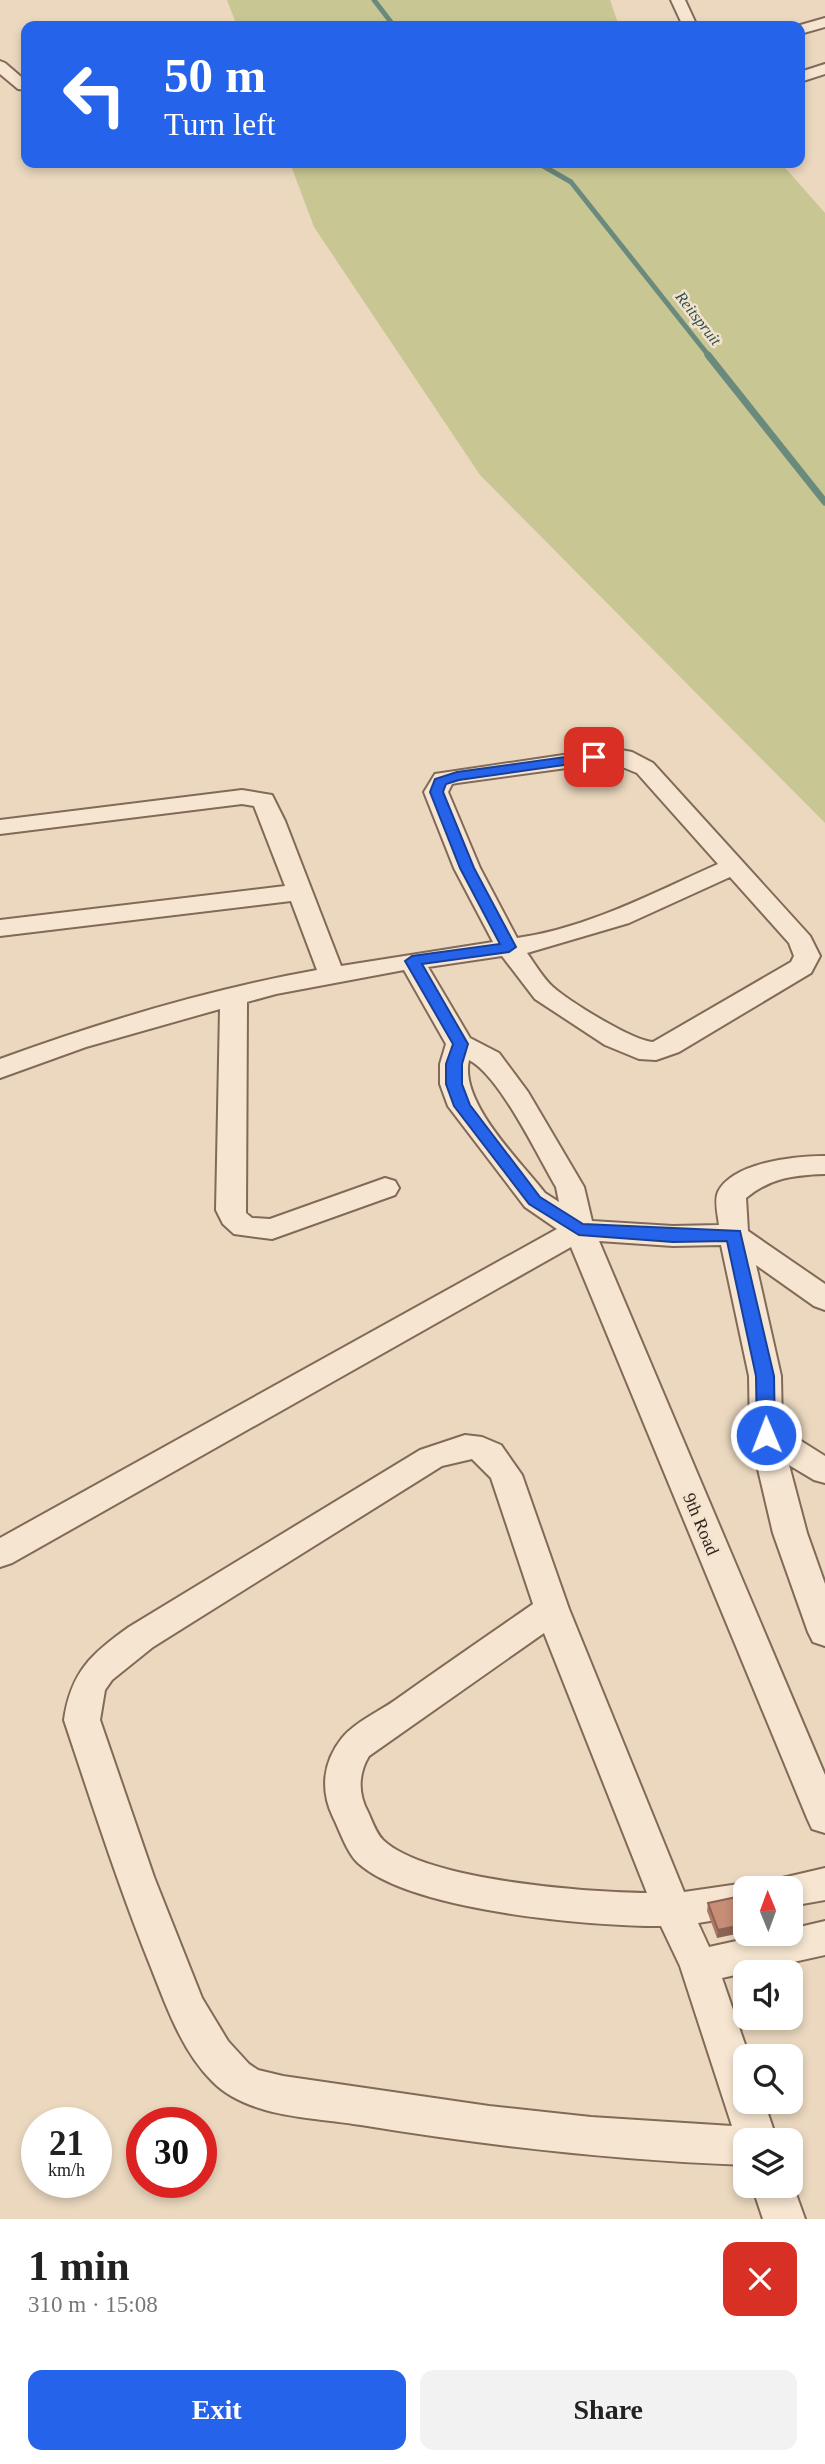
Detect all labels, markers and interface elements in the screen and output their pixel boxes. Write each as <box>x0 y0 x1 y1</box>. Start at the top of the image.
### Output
text: 50 m <box>164 48 266 103</box>
icon: left <box>49 49 140 140</box>
text: Turn left <box>164 106 276 142</box>
water label: Reitspruit <box>671 287 725 349</box>
pin <box>564 727 624 787</box>
icon: arrive <box>575 738 613 776</box>
position arrow <box>729 1398 803 1472</box>
street label: 9th Road <box>679 1490 723 1558</box>
north arrow <box>733 1876 803 1946</box>
map controls <box>733 1876 803 2198</box>
button: sound <box>733 1960 803 2030</box>
button: search <box>733 2044 803 2114</box>
speed limit sign: 30 <box>126 2107 217 2198</box>
text: 21 <box>49 2124 84 2163</box>
button: layers <box>733 2128 803 2198</box>
text: km/h <box>48 2160 85 2180</box>
button: close <box>723 2242 797 2316</box>
text: 1 min <box>28 2243 130 2289</box>
text: 310 m · 15:08 <box>28 2292 158 2317</box>
button: Exit <box>28 2370 406 2450</box>
button: Share <box>420 2370 797 2450</box>

